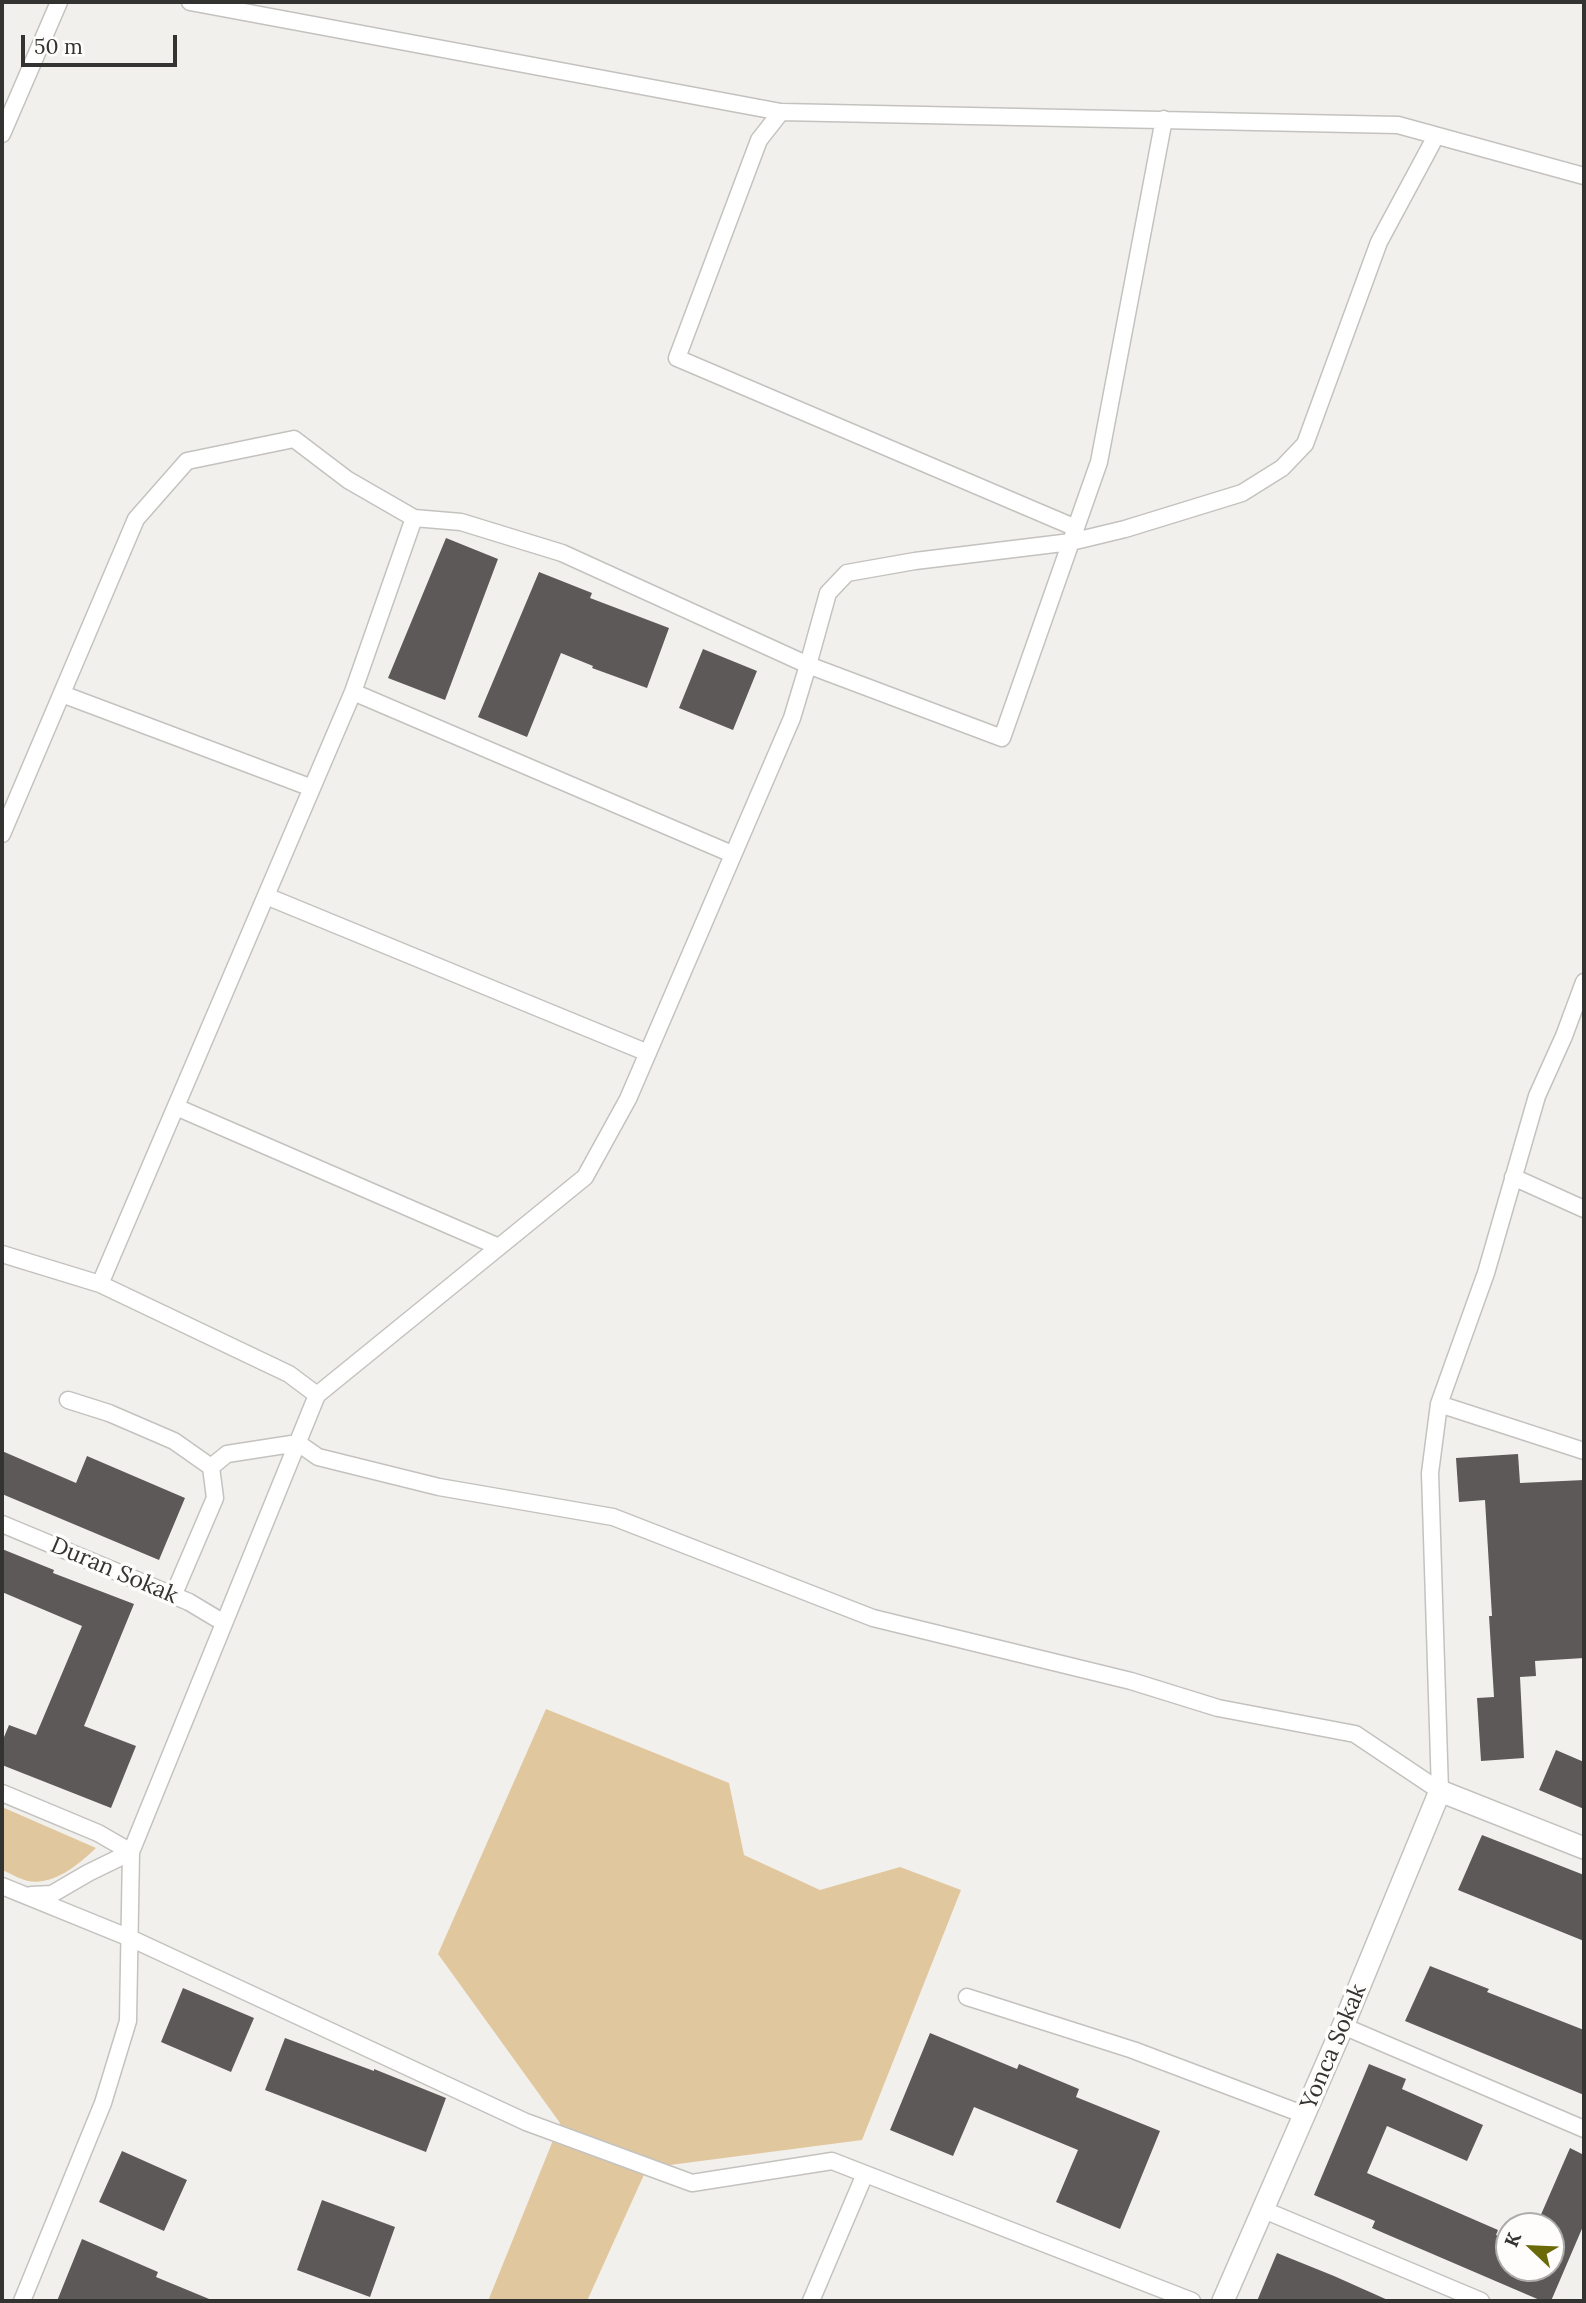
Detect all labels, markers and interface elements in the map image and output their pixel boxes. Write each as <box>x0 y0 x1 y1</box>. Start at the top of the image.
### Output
scale bar <box>24 21 180 65</box>
text: 50 m <box>34 33 83 60</box>
street label: Duran Sokak <box>46 1532 182 1610</box>
street label: Yonca Sokak <box>1295 1980 1373 2114</box>
north arrow <box>1495 2212 1565 2282</box>
text: K <box>1499 2229 1526 2250</box>

